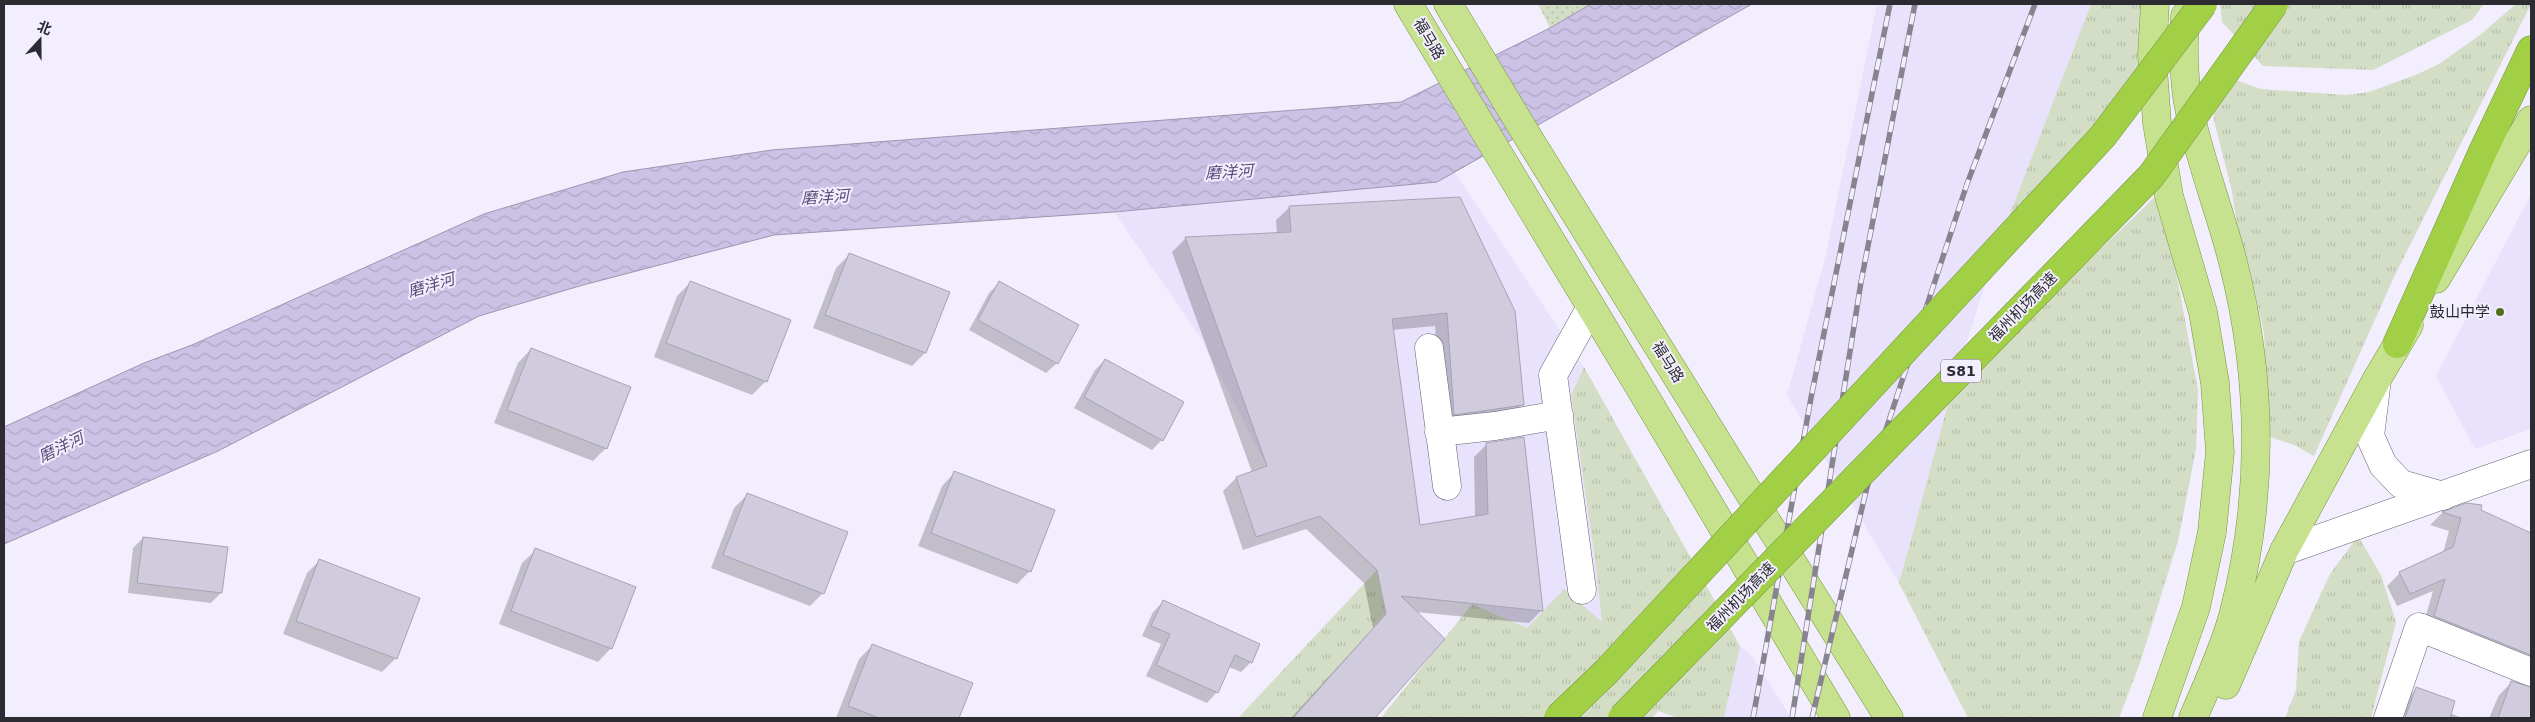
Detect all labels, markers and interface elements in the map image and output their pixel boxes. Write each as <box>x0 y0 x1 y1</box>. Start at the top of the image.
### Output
north arrow <box>15 15 65 65</box>
street label: 福马路 <box>1410 15 1448 63</box>
text: 北 <box>35 18 54 38</box>
water label: 磨洋河 <box>1205 161 1256 183</box>
water label: 磨洋河 <box>801 186 852 208</box>
water label: 磨洋河 <box>405 268 460 301</box>
street label: 福州机场高速 <box>1985 268 2061 346</box>
place label: 鼓山中学 <box>2430 303 2490 321</box>
marker: 鼓山中学 <box>2494 306 2506 318</box>
street label: 福马路 <box>1648 338 1688 386</box>
road number: S81 <box>1941 360 1981 382</box>
water label: 磨洋河 <box>35 427 89 466</box>
street label: 福州机场高速 <box>1703 558 1779 636</box>

